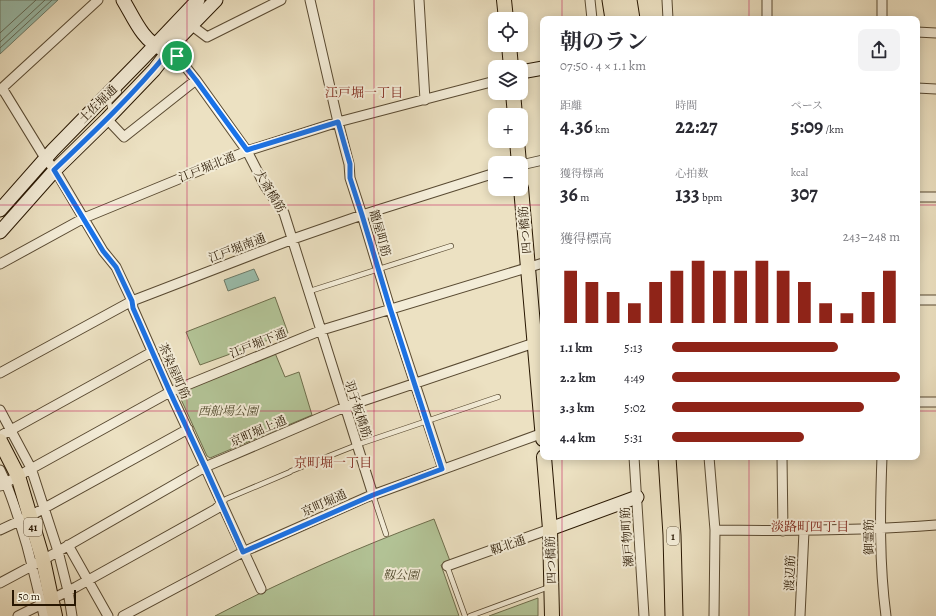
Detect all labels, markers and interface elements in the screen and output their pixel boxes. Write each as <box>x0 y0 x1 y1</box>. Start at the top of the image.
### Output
map controls <box>488 12 528 196</box>
button: locate <box>488 12 528 52</box>
text: 朝のラン <box>560 27 648 57</box>
button: share <box>858 29 900 71</box>
pin <box>160 39 194 73</box>
icon: arrive <box>166 45 188 67</box>
text: 07:50 · 4 × 1.1 km <box>560 57 646 74</box>
button: layers <box>488 60 528 100</box>
street label: 土佐堀通 <box>75 81 121 127</box>
district label: 江戸堀一丁目 <box>325 84 403 101</box>
text: 距離 <box>560 98 582 113</box>
text: 時間 <box>675 98 697 113</box>
text: ペース <box>791 98 823 113</box>
button: + <box>488 108 528 148</box>
text: 4.36 <box>560 113 593 140</box>
text: 22:27 <box>675 113 718 140</box>
text: 5:09 <box>791 113 823 140</box>
text: km <box>593 122 610 137</box>
text: /km <box>823 122 844 137</box>
street label: 江戸堀北通 <box>176 148 238 186</box>
button: − <box>488 156 528 196</box>
text: kcal <box>791 165 808 180</box>
street label: 犬斎橋筋 <box>251 166 289 216</box>
text: 獲得標高 <box>560 166 604 181</box>
text: 心拍数 <box>675 166 708 181</box>
text: 307 <box>791 180 818 207</box>
text: 36 <box>560 181 578 208</box>
text: 133 <box>675 181 700 208</box>
text: m <box>578 190 589 205</box>
text: bpm <box>700 190 722 205</box>
street label: 四つ橋筋 <box>515 205 535 255</box>
street label: 籠屋町筋 <box>366 208 394 258</box>
text: 243–248 m <box>843 228 900 245</box>
street label: 江戸堀南通 <box>206 230 268 266</box>
text: 獲得標高 <box>560 230 612 247</box>
street label: 江戸堀下通 <box>227 324 289 362</box>
text: 1.1 km <box>560 339 593 356</box>
text: 5:13 <box>624 339 643 356</box>
street label: 茶染屋町筋 <box>154 340 194 402</box>
text: 2.2 km <box>560 369 596 386</box>
text: 4:49 <box>624 369 645 386</box>
street label: 羽子板橋筋 <box>341 378 375 440</box>
text: 3.3 km <box>560 399 595 416</box>
text: 5:02 <box>624 399 646 416</box>
park label: 西船場公園 <box>198 403 260 419</box>
street label: 京町堀上通 <box>227 412 289 450</box>
text: 4.4 km <box>560 429 596 446</box>
text: 5:31 <box>624 429 643 446</box>
district label: 京町堀一丁目 <box>294 454 372 471</box>
street label: 京町堀通 <box>299 486 349 520</box>
street label: 瀬戸物町筋 <box>617 507 637 567</box>
road number: 41 <box>24 518 42 536</box>
district label: 淡路町四丁目 <box>771 518 849 535</box>
street label: 御霊筋 <box>861 519 877 555</box>
road number: 1 <box>667 527 679 545</box>
street label: 靱北通 <box>488 532 528 558</box>
street label: 四つ橋筋 <box>542 536 560 584</box>
street label: 渡辺筋 <box>781 555 799 591</box>
park label: 靱公園 <box>383 567 421 583</box>
scale bar <box>12 588 76 607</box>
text: 50 m <box>18 589 40 604</box>

